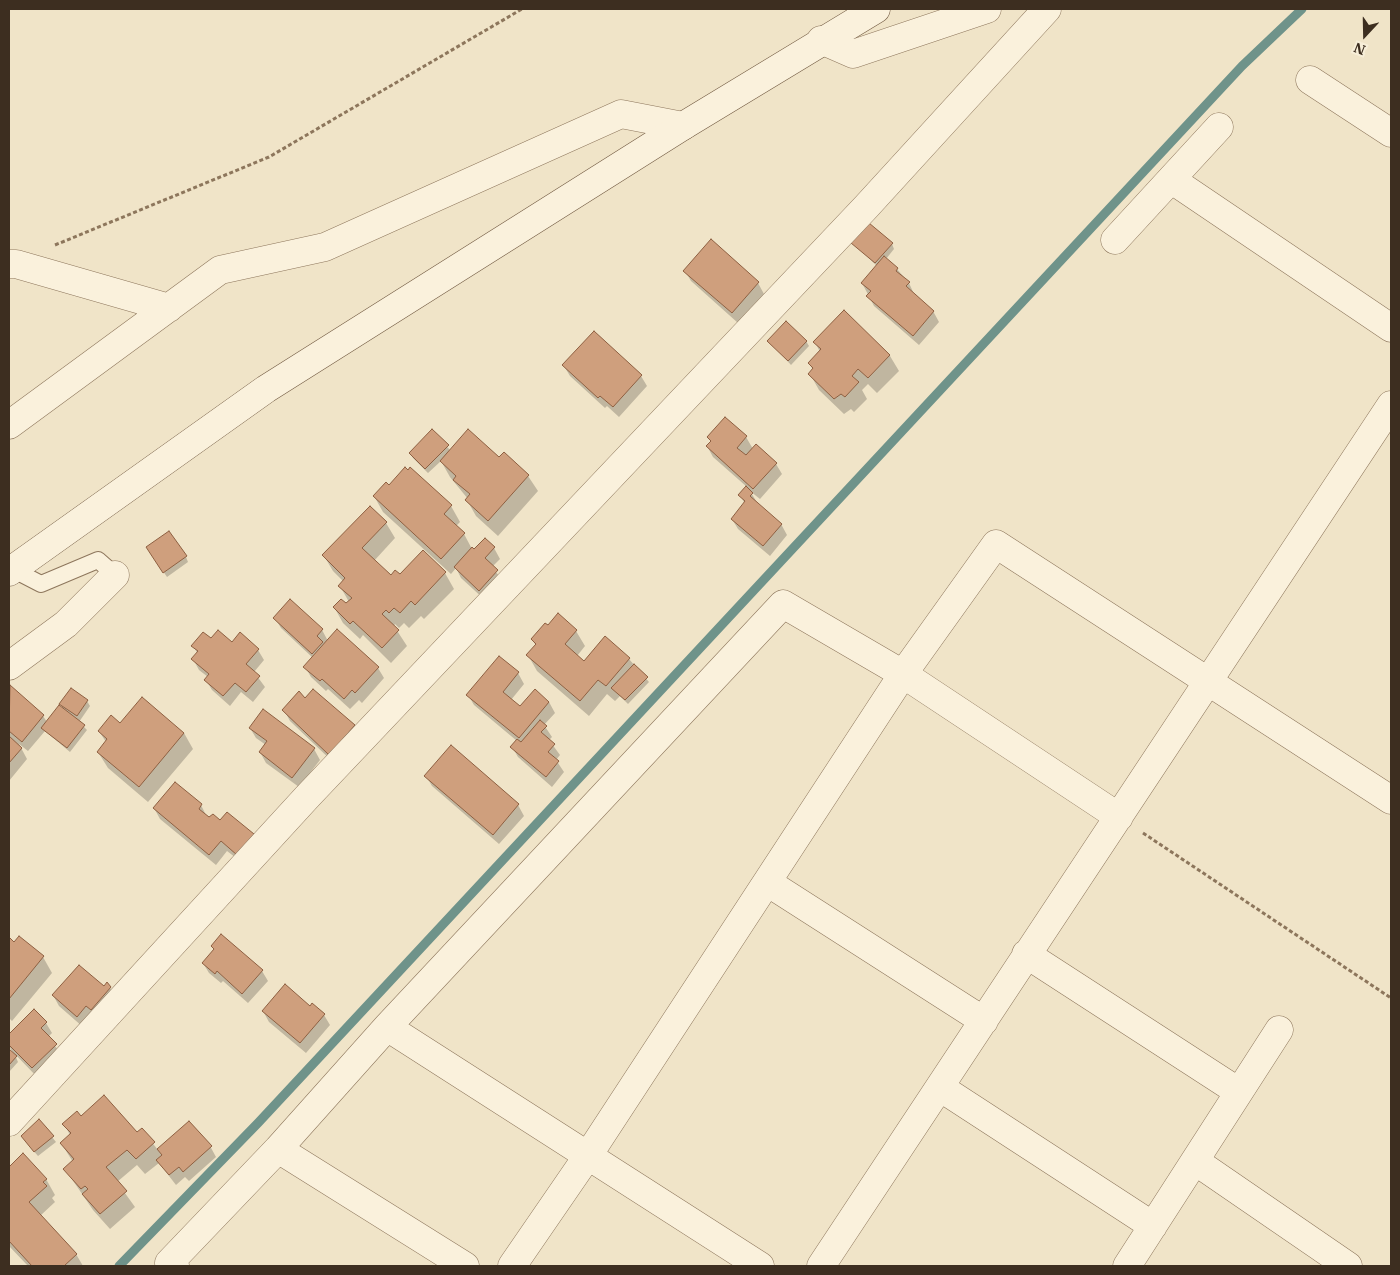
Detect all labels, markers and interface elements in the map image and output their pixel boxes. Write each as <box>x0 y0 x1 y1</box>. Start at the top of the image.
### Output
north arrow <box>1340 10 1390 60</box>
text: N <box>1351 39 1368 59</box>

